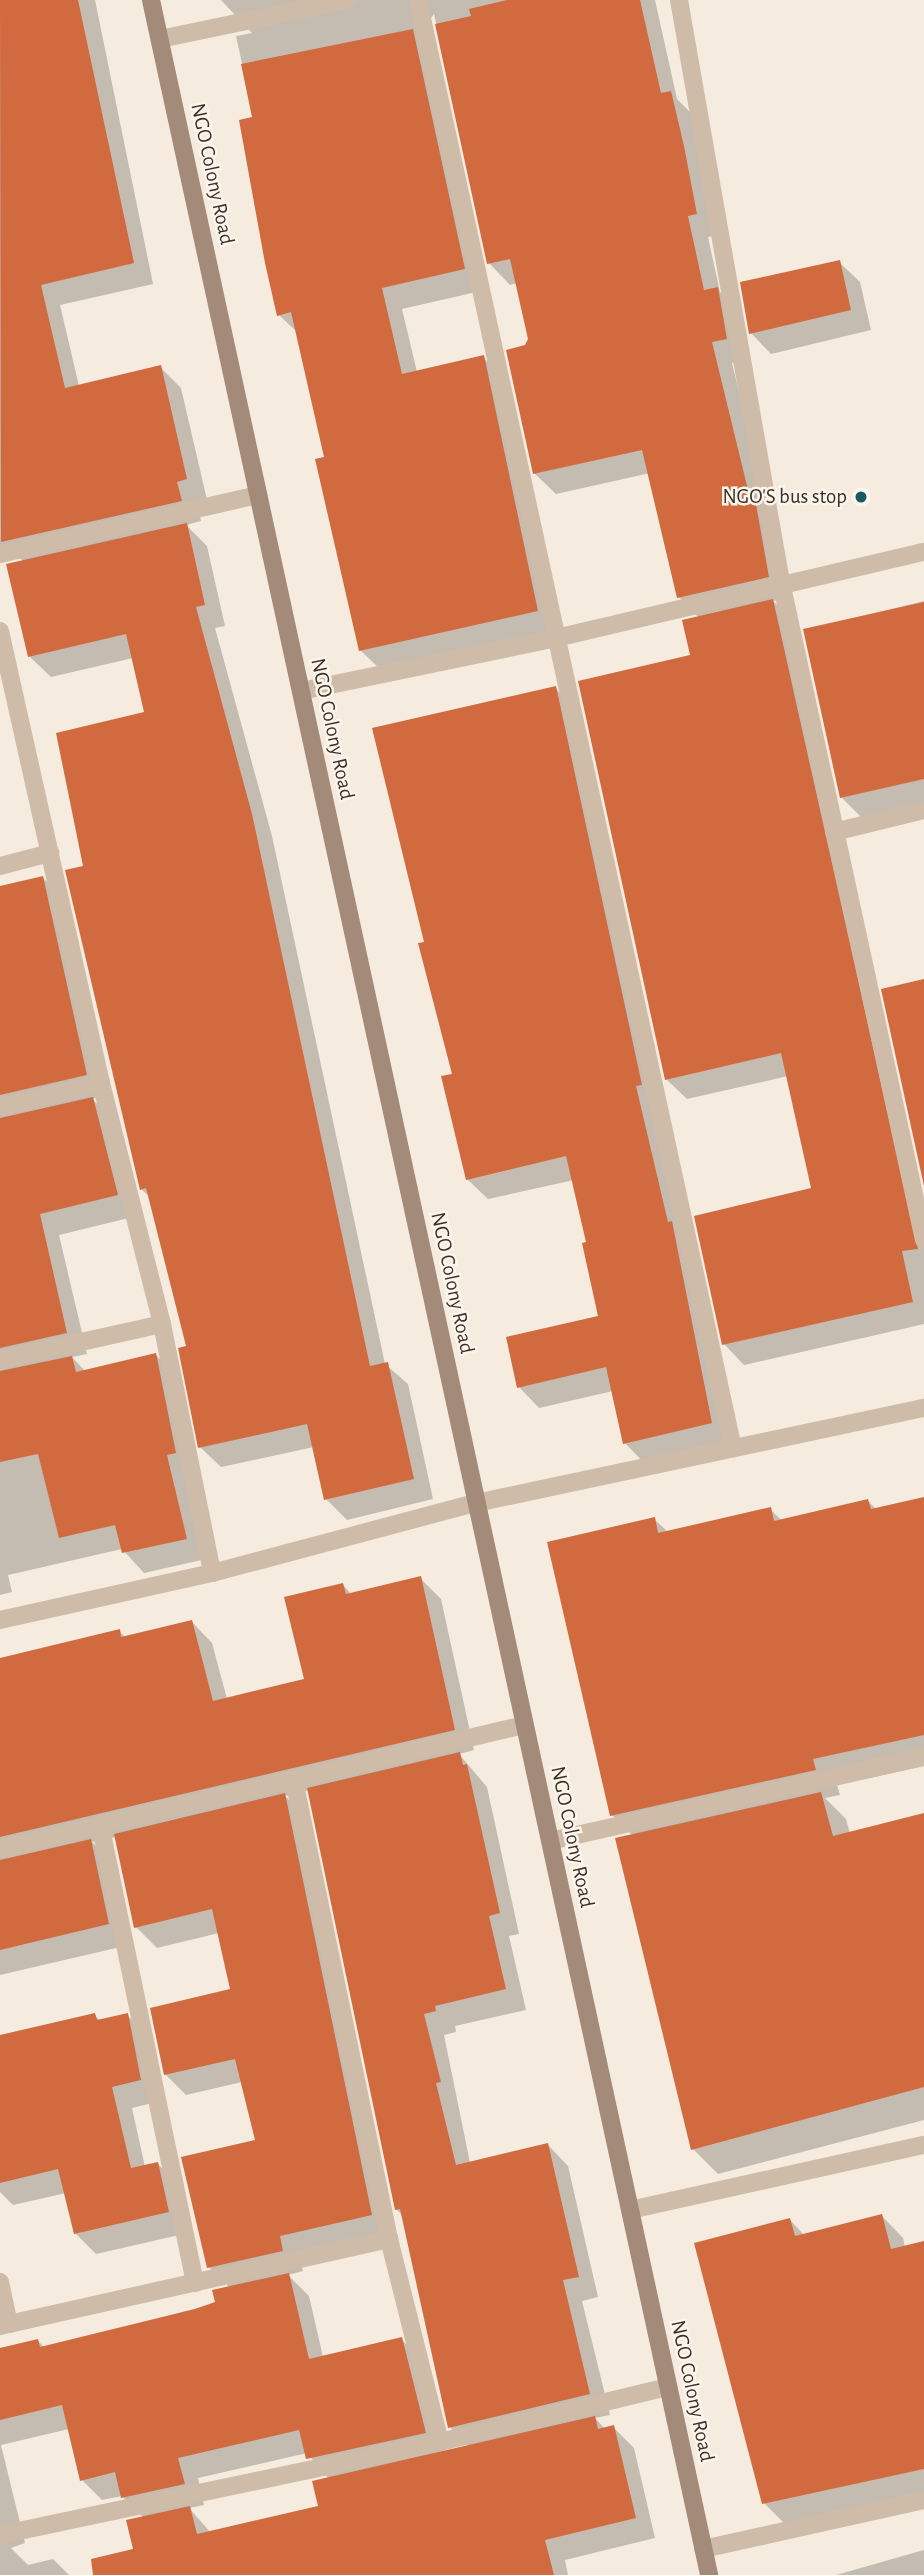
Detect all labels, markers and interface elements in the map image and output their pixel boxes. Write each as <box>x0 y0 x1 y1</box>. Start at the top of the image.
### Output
street label: NGO Colony Road <box>185 101 239 247</box>
place label: NGO'S bus stop <box>723 484 847 510</box>
marker: NGO'S bus stop <box>853 489 869 505</box>
street label: NGO Colony Road <box>305 656 359 802</box>
street label: NGO Colony Road <box>425 1210 479 1356</box>
street label: NGO Colony Road <box>545 1764 599 1910</box>
street label: NGO Colony Road <box>665 2318 719 2464</box>

